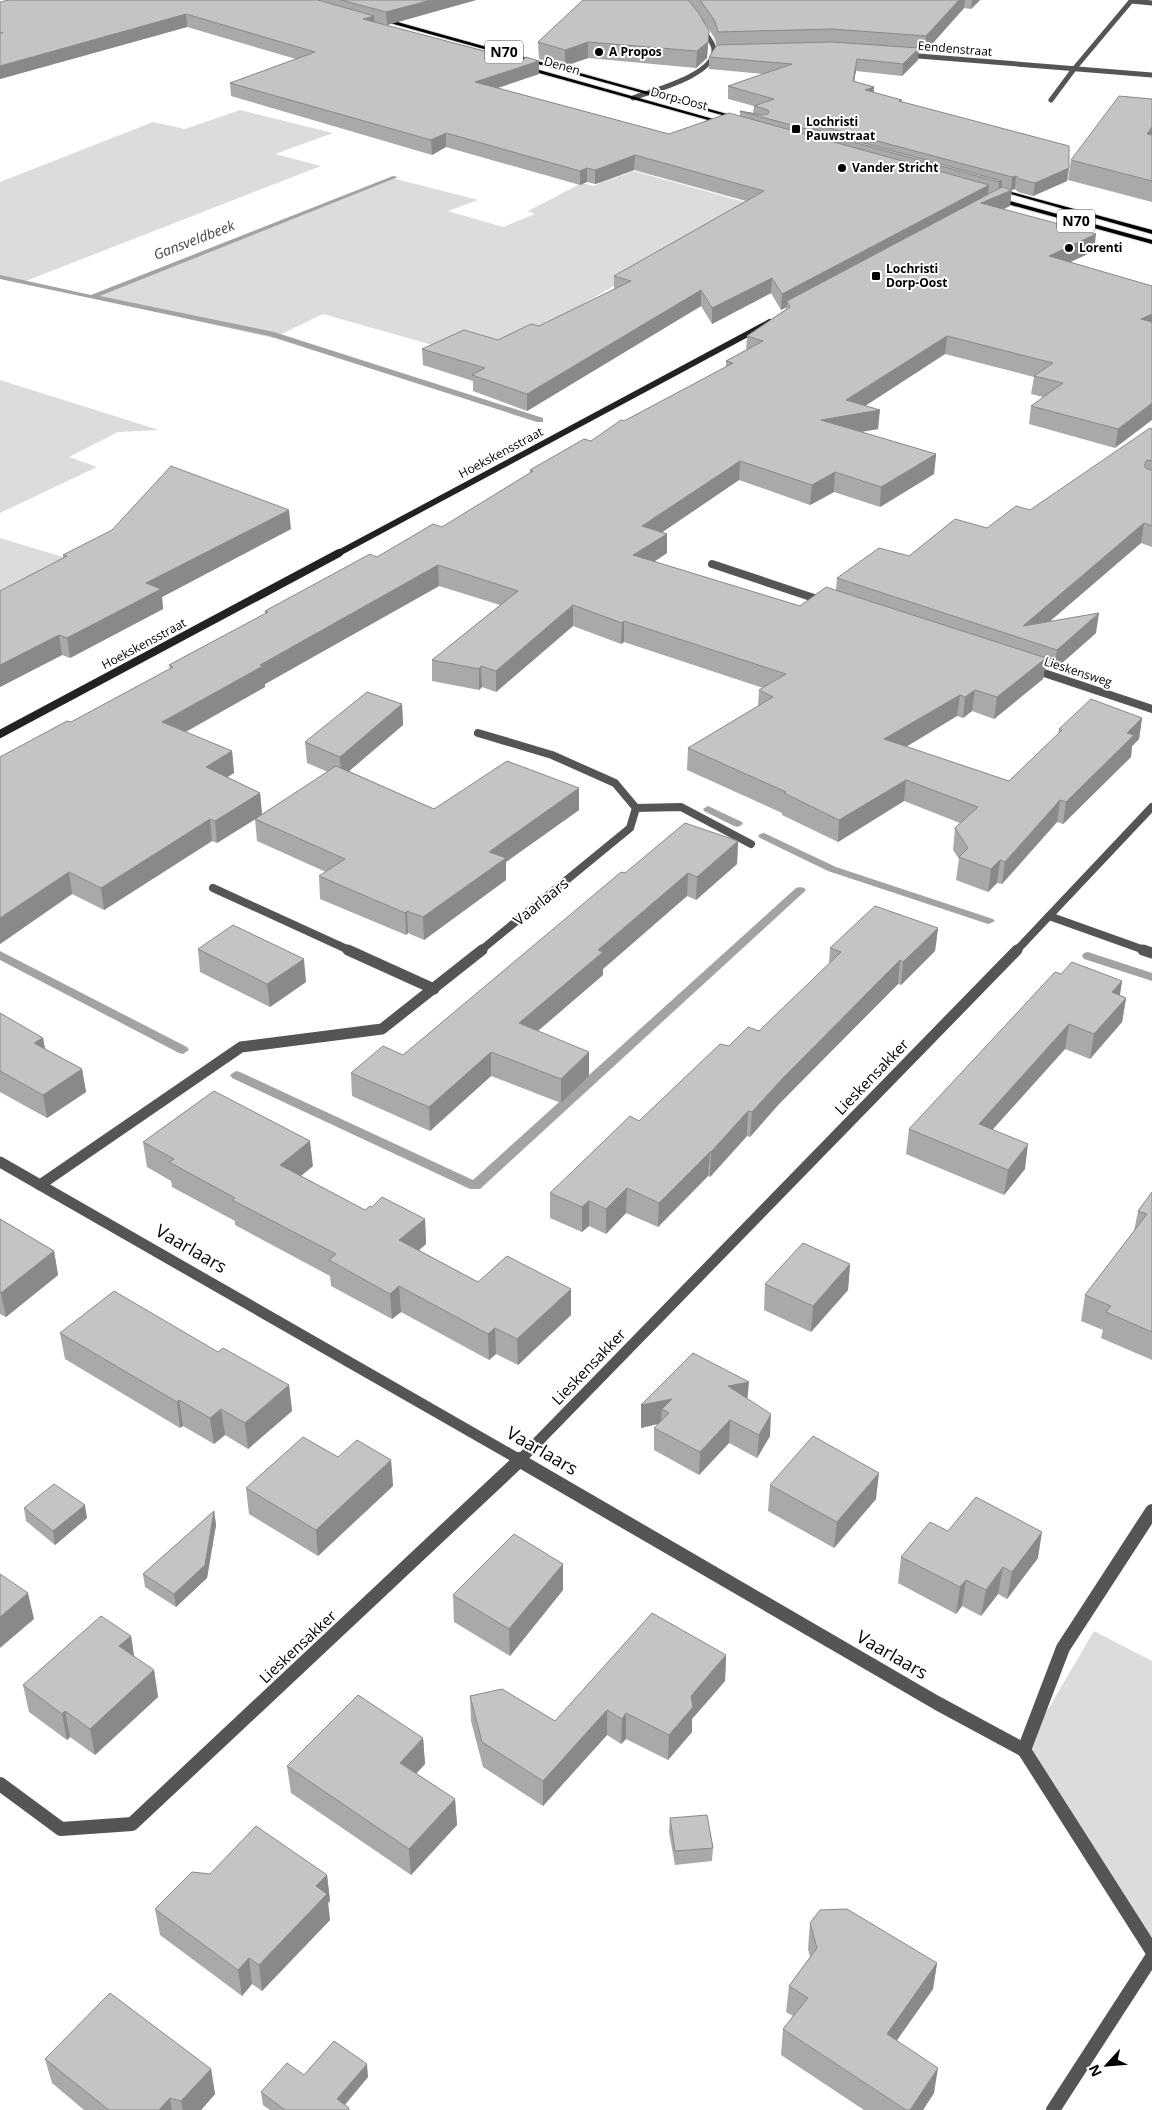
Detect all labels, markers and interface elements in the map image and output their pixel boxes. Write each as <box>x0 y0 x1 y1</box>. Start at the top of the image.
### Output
street label: Eendenstraat <box>917 37 993 60</box>
road number: N70 <box>485 41 523 64</box>
place label: A Propos <box>609 43 662 60</box>
marker: A Propos <box>593 46 605 58</box>
street label: Denen <box>542 52 582 79</box>
street label: Dorp-Oost <box>649 83 710 114</box>
place label: Lochristi Pauwstraat <box>806 113 875 144</box>
marker: Lochristi Pauwstraat <box>790 123 802 135</box>
place label: Vander Stricht <box>852 159 938 176</box>
marker: Vander Stricht <box>836 162 848 174</box>
road number: N70 <box>1057 210 1095 232</box>
water label: Gansveldbeek <box>151 215 238 264</box>
place label: Lorenti <box>1079 239 1123 256</box>
marker: Lorenti <box>1063 242 1075 254</box>
place label: Lochristi Dorp-Oost <box>886 260 947 291</box>
marker: Lochristi Dorp-Oost <box>870 270 882 282</box>
street label: Hoekskensstraat <box>456 423 546 482</box>
street label: Hoekskensstraat <box>99 614 189 673</box>
street label: Lieskensweg <box>1042 653 1115 691</box>
street label: Vaarlaars <box>509 873 572 930</box>
street label: Lieskensakker <box>830 1034 913 1119</box>
street label: Vaarlaars <box>151 1218 232 1278</box>
street label: Lieskensakker <box>547 1324 630 1409</box>
street label: Vaarlaars <box>502 1420 583 1480</box>
street label: Lieskensakker <box>254 1605 340 1687</box>
street label: Vaarlaars <box>852 1624 933 1684</box>
north arrow <box>1082 2040 1132 2090</box>
text: N <box>1084 2062 1106 2080</box>

